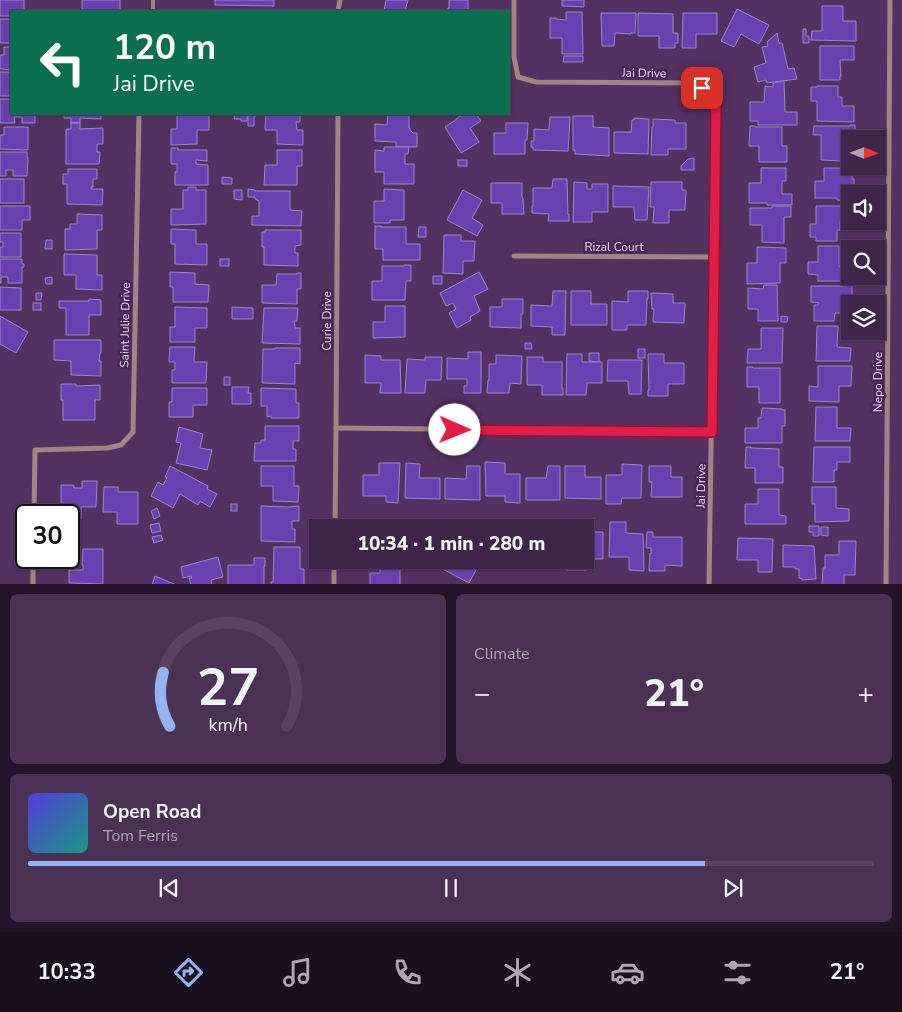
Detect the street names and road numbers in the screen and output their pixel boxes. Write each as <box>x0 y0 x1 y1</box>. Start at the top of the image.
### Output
street label: Jai Drive <box>621 65 666 81</box>
street label: Rizal Court <box>584 239 644 255</box>
street label: Saint Julie Drive <box>116 282 134 368</box>
street label: Curie Drive <box>319 291 335 351</box>
street label: Nepo Drive <box>870 352 886 412</box>
street label: Jai Drive <box>693 464 709 509</box>

